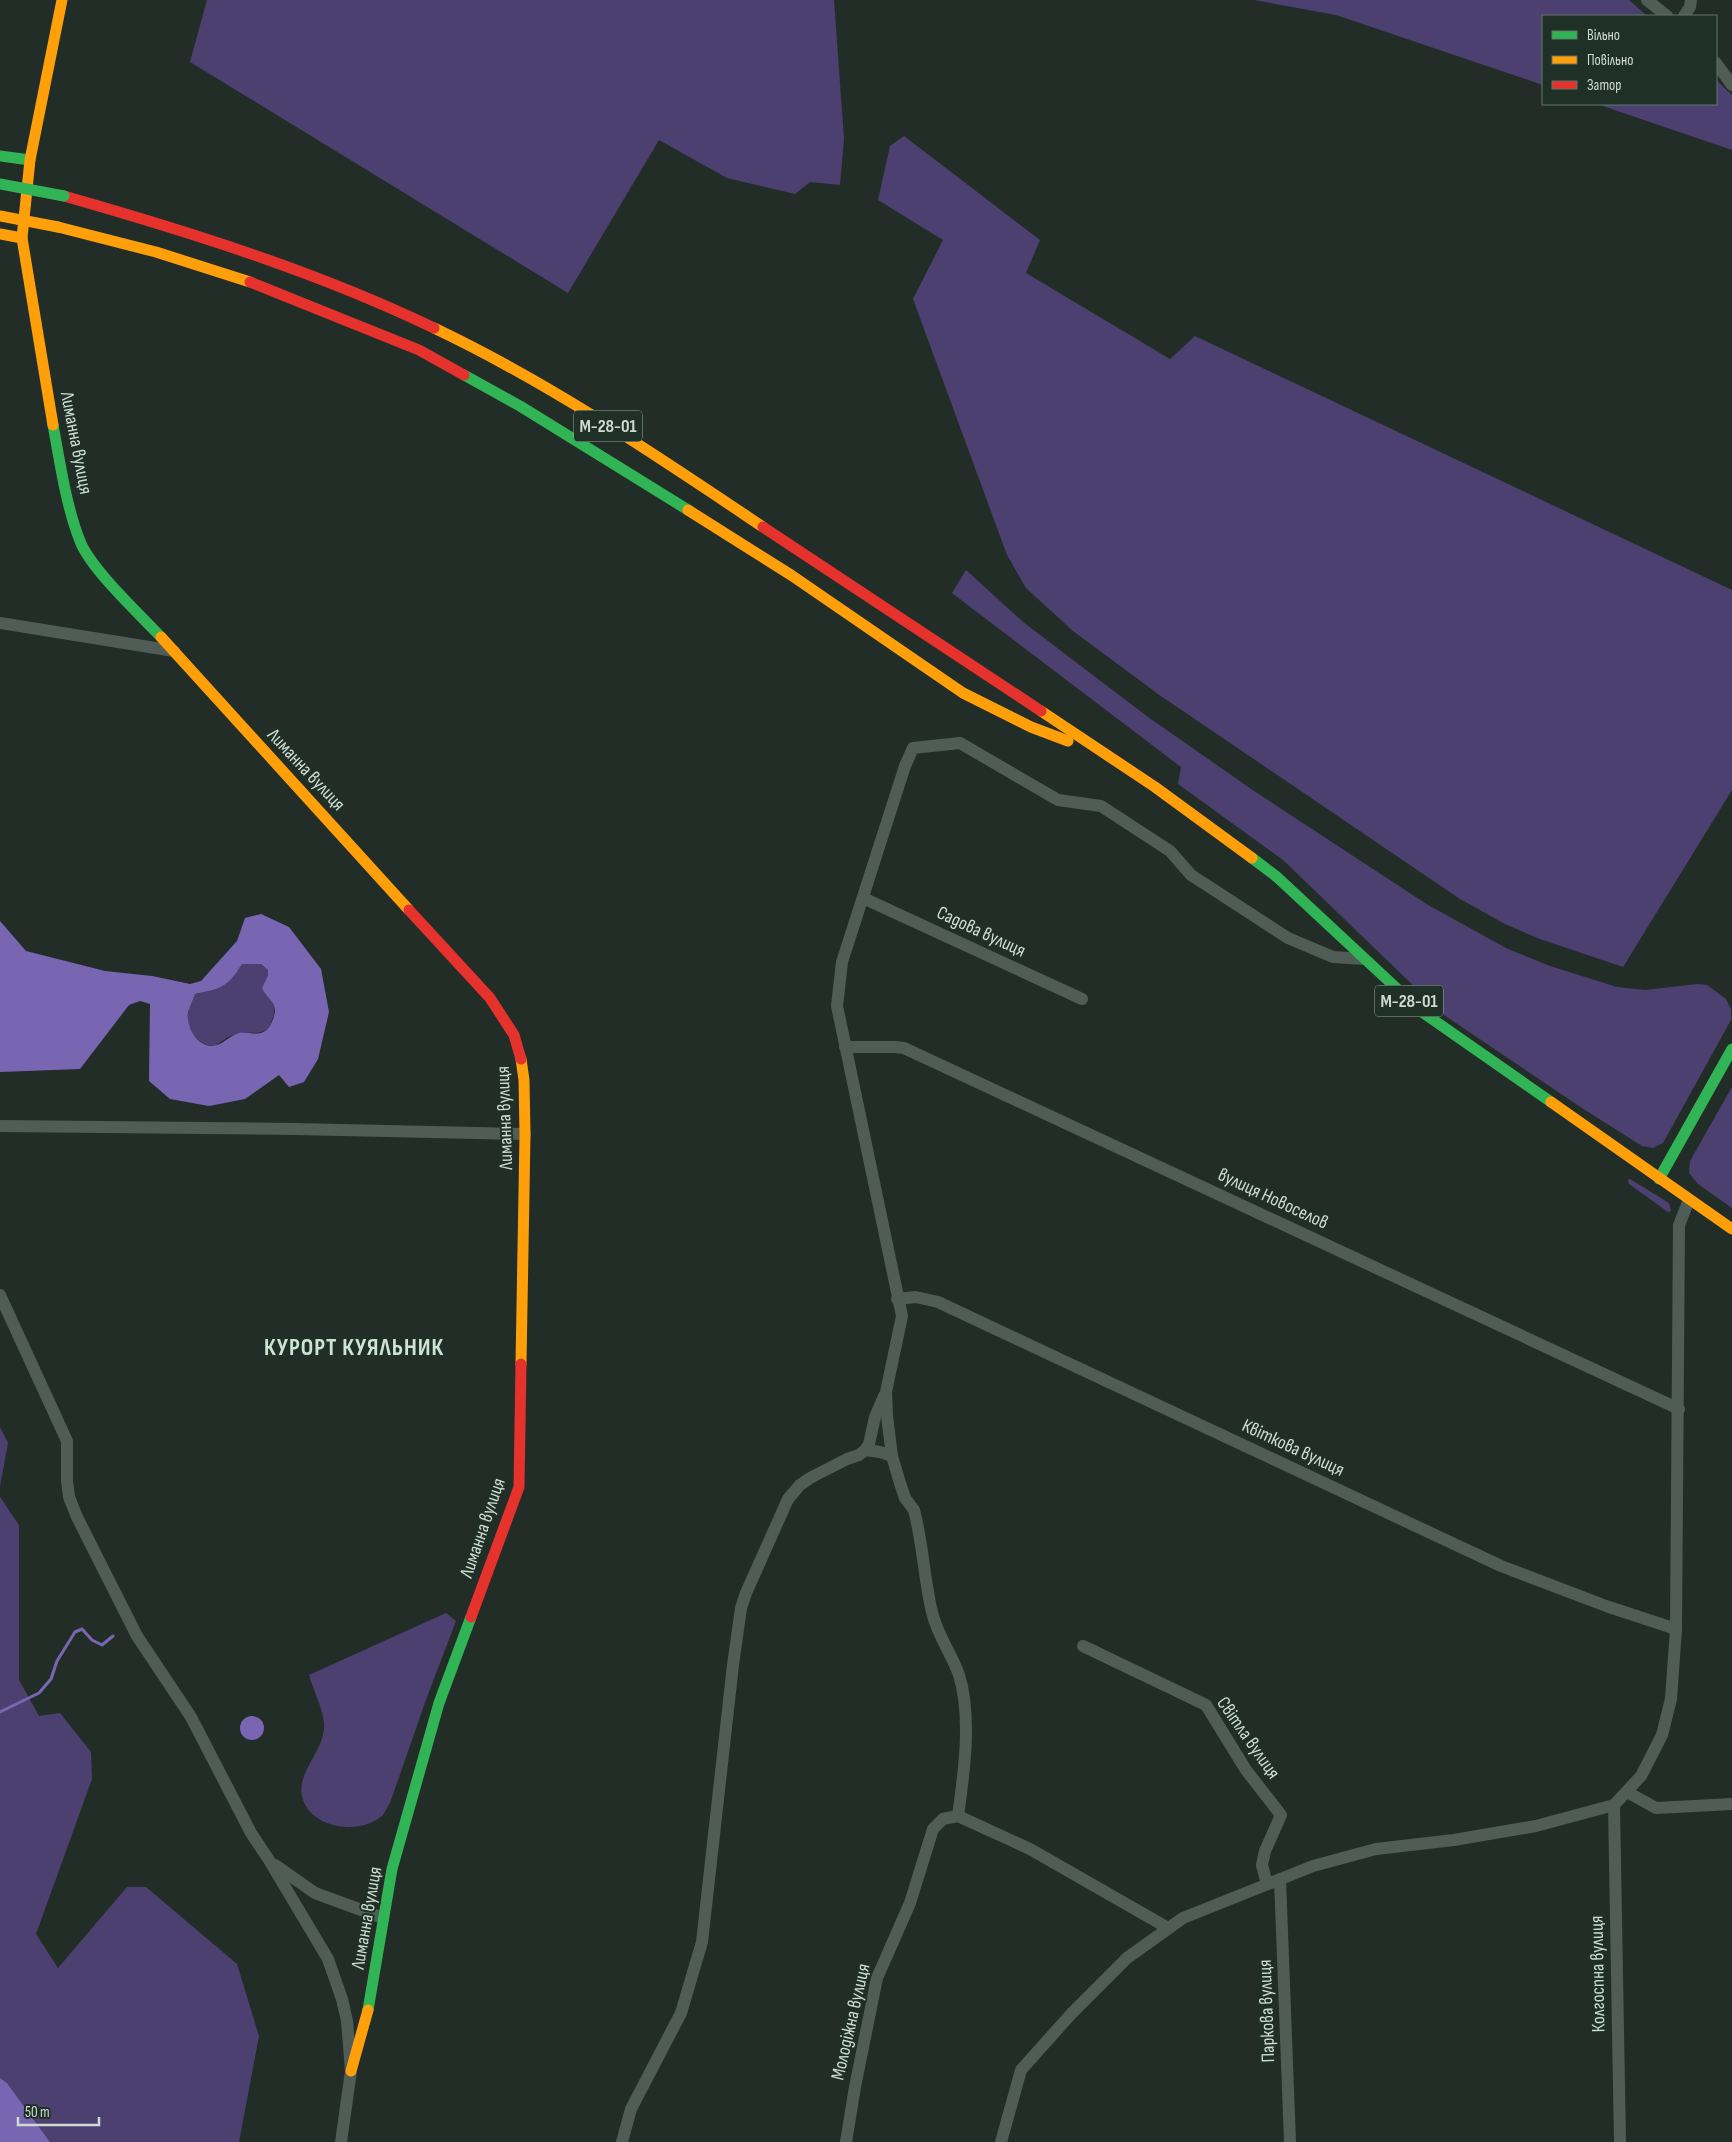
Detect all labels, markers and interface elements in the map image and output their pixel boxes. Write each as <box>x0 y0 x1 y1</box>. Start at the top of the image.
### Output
legend <box>1542 15 1717 105</box>
text: Вільно <box>1587 26 1620 45</box>
text: Повільно <box>1587 51 1633 70</box>
text: Затор <box>1587 76 1621 95</box>
street label: Лиманна вулиця <box>55 389 97 496</box>
road number: М-28-01 <box>574 411 642 442</box>
street label: Лиманна вулиця <box>261 723 350 816</box>
street label: Садова вулиця <box>933 901 1029 963</box>
road number: М-28-01 <box>1375 986 1443 1016</box>
street label: Лиманна вулиця <box>492 1066 518 1171</box>
street label: вулиця Новоселов <box>1214 1163 1332 1235</box>
district label: КУРОРТ КУЯЛЬНИК <box>264 1333 444 1362</box>
street label: Квіткова вулиця <box>1238 1414 1348 1482</box>
street label: Лиманна вулиця <box>455 1475 511 1582</box>
street label: Світла вулиця <box>1211 1692 1285 1784</box>
street label: Лиманна вулиця <box>346 1865 387 1972</box>
street label: Колгоспна вулиця <box>1585 1915 1611 2033</box>
street label: Паркова вулиця <box>1254 1959 1280 2063</box>
street label: Молодіжна вулиця <box>826 1962 876 2082</box>
scale bar <box>18 2094 99 2126</box>
text: 50 m <box>25 2103 50 2122</box>

